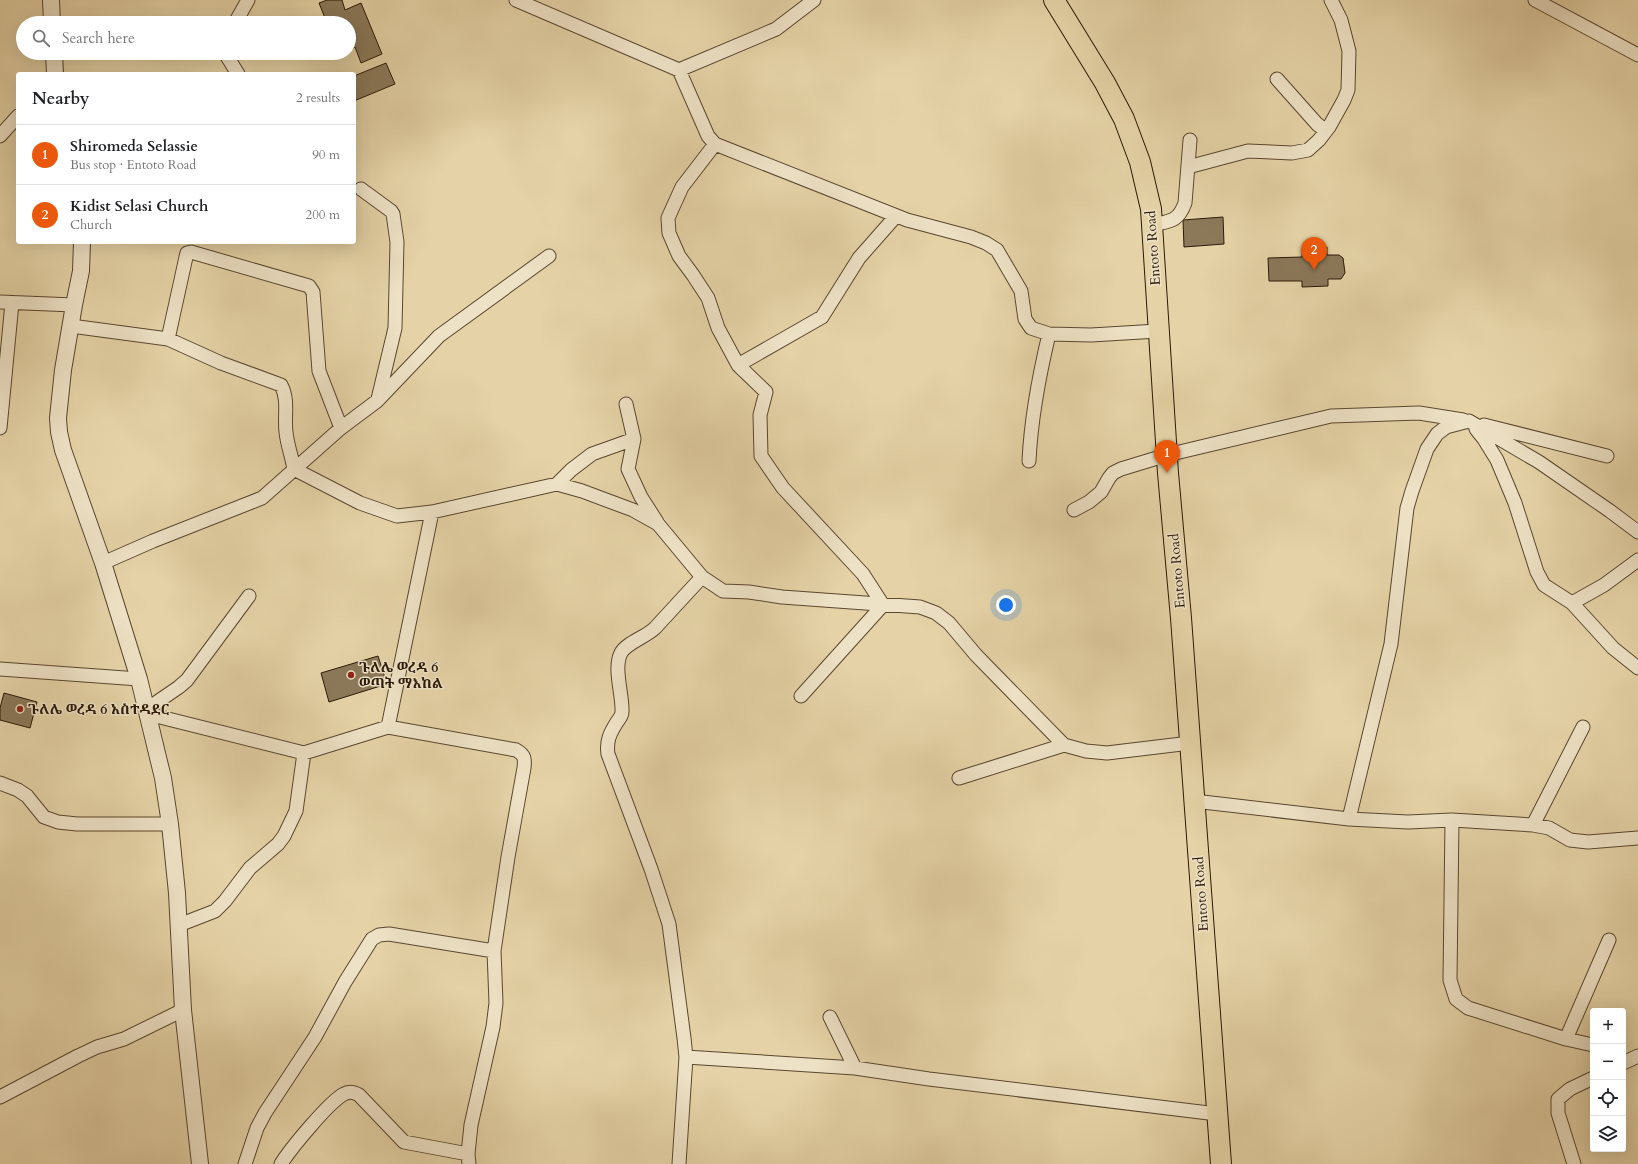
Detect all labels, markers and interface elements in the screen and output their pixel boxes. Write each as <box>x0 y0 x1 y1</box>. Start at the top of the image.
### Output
search box <box>16 16 356 60</box>
icon: search <box>30 27 52 49</box>
text: Search here <box>62 28 135 48</box>
text: Nearby <box>32 87 89 110</box>
text: 2 results <box>296 89 340 107</box>
text: Shiromeda Selassie <box>70 136 198 156</box>
text: 1 <box>42 146 48 164</box>
text: 90 m <box>312 146 340 164</box>
text: Bus stop · Entoto Road <box>70 156 196 174</box>
text: Kidist Selasi Church <box>70 196 208 216</box>
text: 2 <box>42 206 48 224</box>
text: 200 m <box>306 206 340 224</box>
street label: Entoto Road <box>1141 209 1165 286</box>
text: Church <box>70 216 112 234</box>
pin: 2 <box>1301 237 1327 270</box>
pin: 1 <box>1154 440 1180 473</box>
street label: Entoto Road <box>1164 532 1190 609</box>
your location <box>996 595 1016 615</box>
place label: ጉለሌ ወረዳ 6 ወጣት ማእከል <box>359 658 443 693</box>
marker: ጉለሌ ወረዳ 6 ወጣት ማእከል <box>346 670 356 680</box>
place label: ጉለሌ ወረዳ 6 አስተዳደር <box>28 700 170 719</box>
marker: ጉለሌ ወረዳ 6 አስተዳደር <box>15 704 25 714</box>
street label: Entoto Road <box>1189 855 1213 932</box>
map controls <box>1590 1008 1626 1152</box>
button: + <box>1590 1008 1626 1044</box>
button: − <box>1590 1044 1626 1080</box>
button: locate <box>1590 1080 1626 1116</box>
button: layers <box>1590 1116 1626 1152</box>

